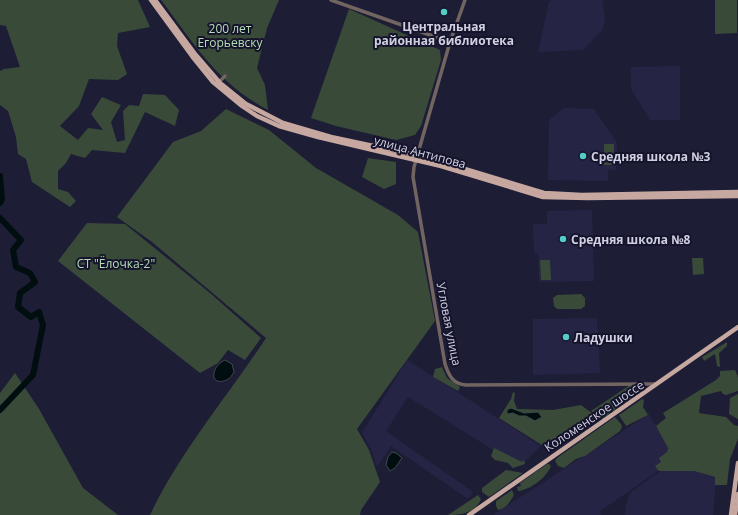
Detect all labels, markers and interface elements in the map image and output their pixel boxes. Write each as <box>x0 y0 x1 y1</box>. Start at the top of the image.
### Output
marker: Центральная районная библиотека <box>439 7 449 17</box>
place label: Центральная районная библиотека <box>374 18 514 49</box>
park label: 200 лет Егорьевску <box>197 20 264 51</box>
street label: улица Антипова <box>372 132 468 172</box>
place label: Средняя школа №3 <box>591 148 711 165</box>
marker: Средняя школа №3 <box>578 151 588 161</box>
place label: Средняя школа №8 <box>571 231 691 248</box>
marker: Средняя школа №8 <box>558 234 568 244</box>
park label: СТ "Ёлочка-2" <box>77 255 155 272</box>
street label: Угловая улица <box>433 281 465 367</box>
place label: Ладушки <box>574 329 633 346</box>
marker: Ладушки <box>561 332 571 342</box>
street label: Коломенское шоссе <box>541 376 647 456</box>

